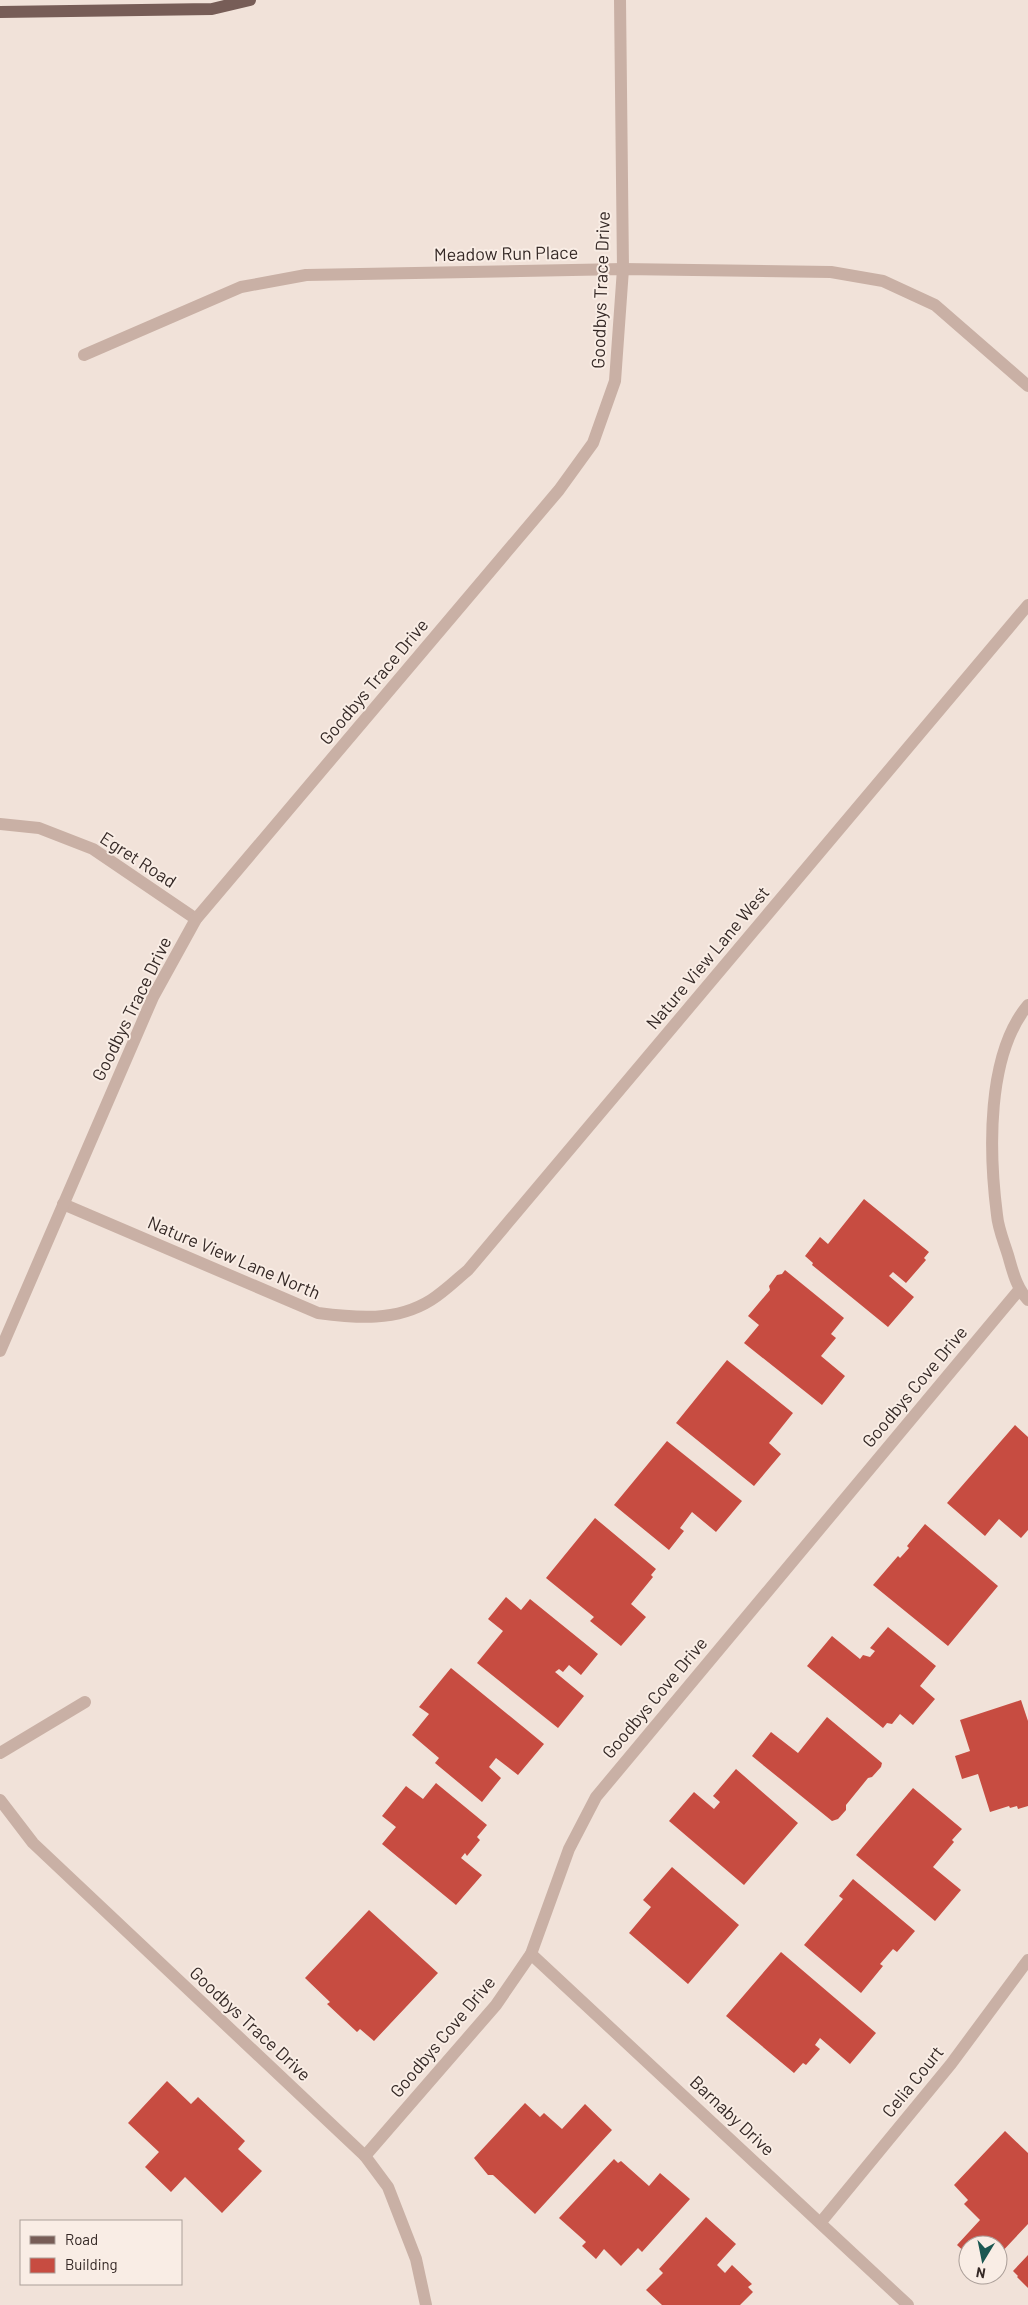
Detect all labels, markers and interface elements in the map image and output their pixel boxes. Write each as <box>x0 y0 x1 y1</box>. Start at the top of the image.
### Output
street label: Goodbys Trace Drive <box>586 211 614 369</box>
street label: Meadow Run Place <box>434 241 578 265</box>
street label: Goodbys Trace Drive <box>314 614 432 749</box>
street label: Egret Road <box>96 826 181 892</box>
street label: Nature View Lane West <box>641 881 774 1033</box>
street label: Goodbys Trace Drive <box>87 933 176 1084</box>
street label: Nature View Lane North <box>145 1211 324 1303</box>
street label: Goodbys Cove Drive <box>857 1321 972 1452</box>
street label: Goodbys Cove Drive <box>597 1632 712 1763</box>
street label: Goodbys Trace Drive <box>186 1961 316 2085</box>
street label: Goodbys Cove Drive <box>385 1971 500 2102</box>
street label: Celia Court <box>877 2041 948 2122</box>
street label: Barnaby Drive <box>686 2071 779 2160</box>
legend <box>20 2220 182 2285</box>
text: Road <box>65 2230 98 2248</box>
north arrow <box>958 2235 1008 2285</box>
text: Building <box>65 2255 118 2273</box>
text: N <box>975 2264 987 2282</box>

